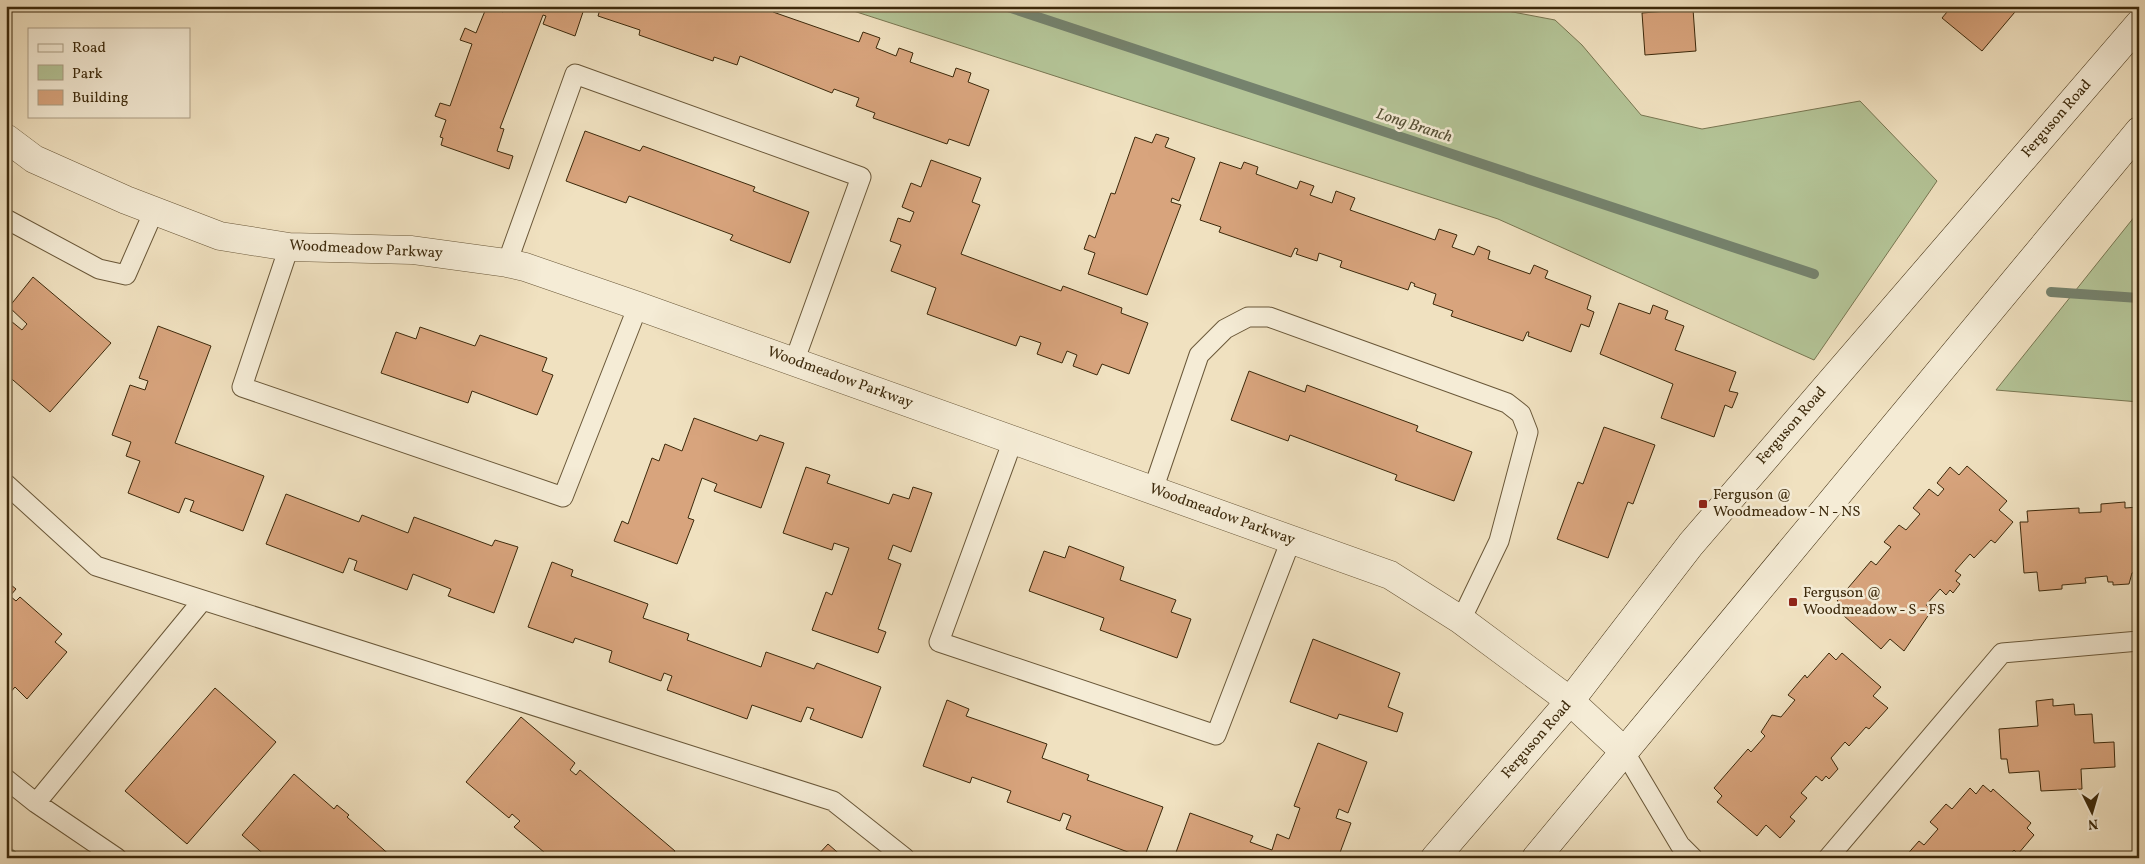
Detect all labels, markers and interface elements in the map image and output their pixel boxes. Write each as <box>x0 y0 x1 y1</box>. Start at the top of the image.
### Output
legend <box>28 28 190 118</box>
text: Road <box>72 38 106 59</box>
text: Park <box>72 64 103 85</box>
street label: Ferguson Road <box>2017 75 2097 163</box>
text: Building <box>72 88 129 109</box>
water label: Long Branch <box>1373 103 1455 149</box>
street label: Woodmeadow Parkway <box>289 235 443 265</box>
street label: Woodmeadow Parkway <box>764 342 916 414</box>
street label: Ferguson Road <box>1752 382 1832 470</box>
street label: Woodmeadow Parkway <box>1146 479 1298 551</box>
place label: Ferguson @ Woodmeadow - N - NS <box>1713 485 1860 523</box>
marker: Ferguson @ Woodmeadow - N - NS <box>1697 498 1709 510</box>
place label: Ferguson @ Woodmeadow - S - FS <box>1803 583 1945 621</box>
marker: Ferguson @ Woodmeadow - S - FS <box>1787 596 1799 608</box>
street label: Ferguson Road <box>1497 696 1577 784</box>
north arrow <box>2068 786 2118 836</box>
text: N <box>2087 814 2099 833</box>

